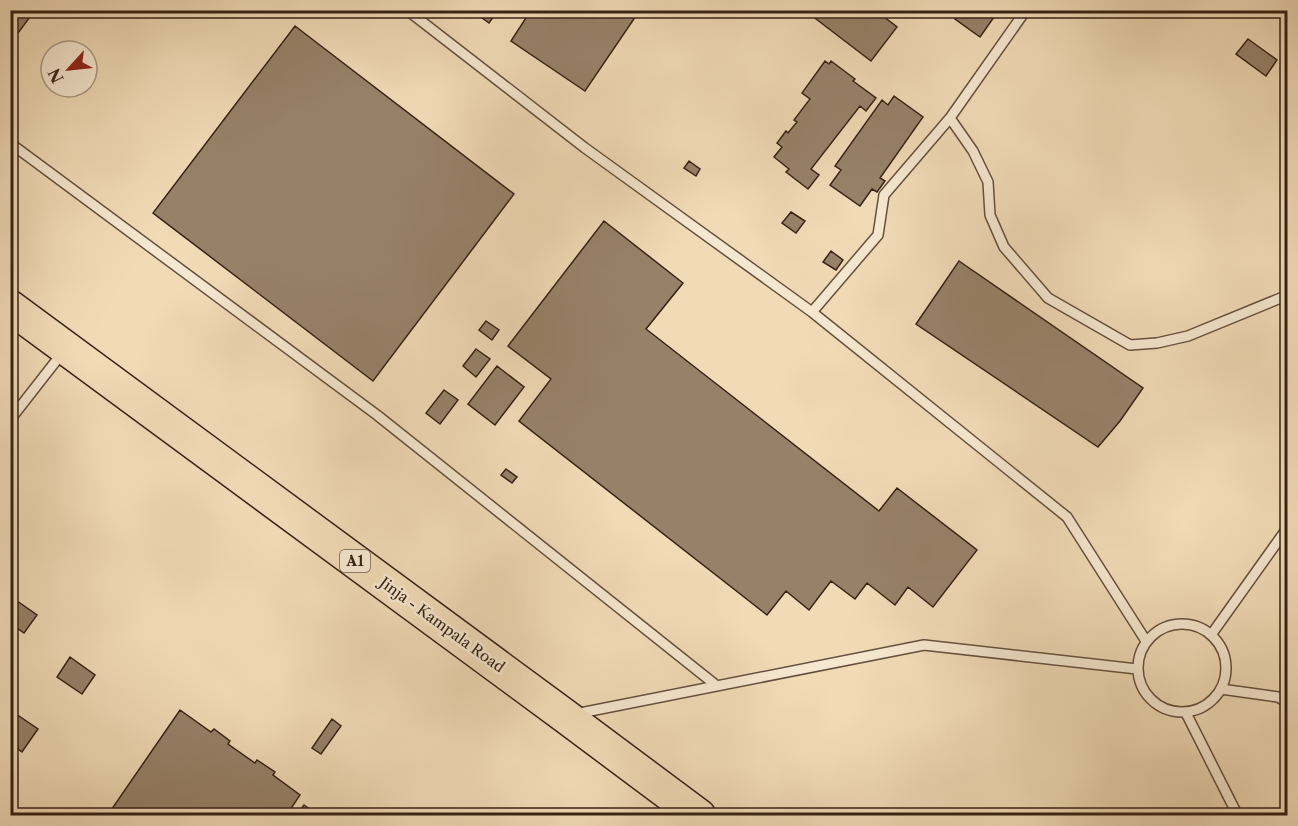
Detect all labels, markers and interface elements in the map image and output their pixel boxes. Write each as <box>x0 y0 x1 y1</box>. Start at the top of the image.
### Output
north arrow <box>39 39 99 99</box>
text: N <box>44 65 68 87</box>
road number: A1 <box>340 550 370 572</box>
street label: Jinja - Kampala Road <box>374 572 509 676</box>

